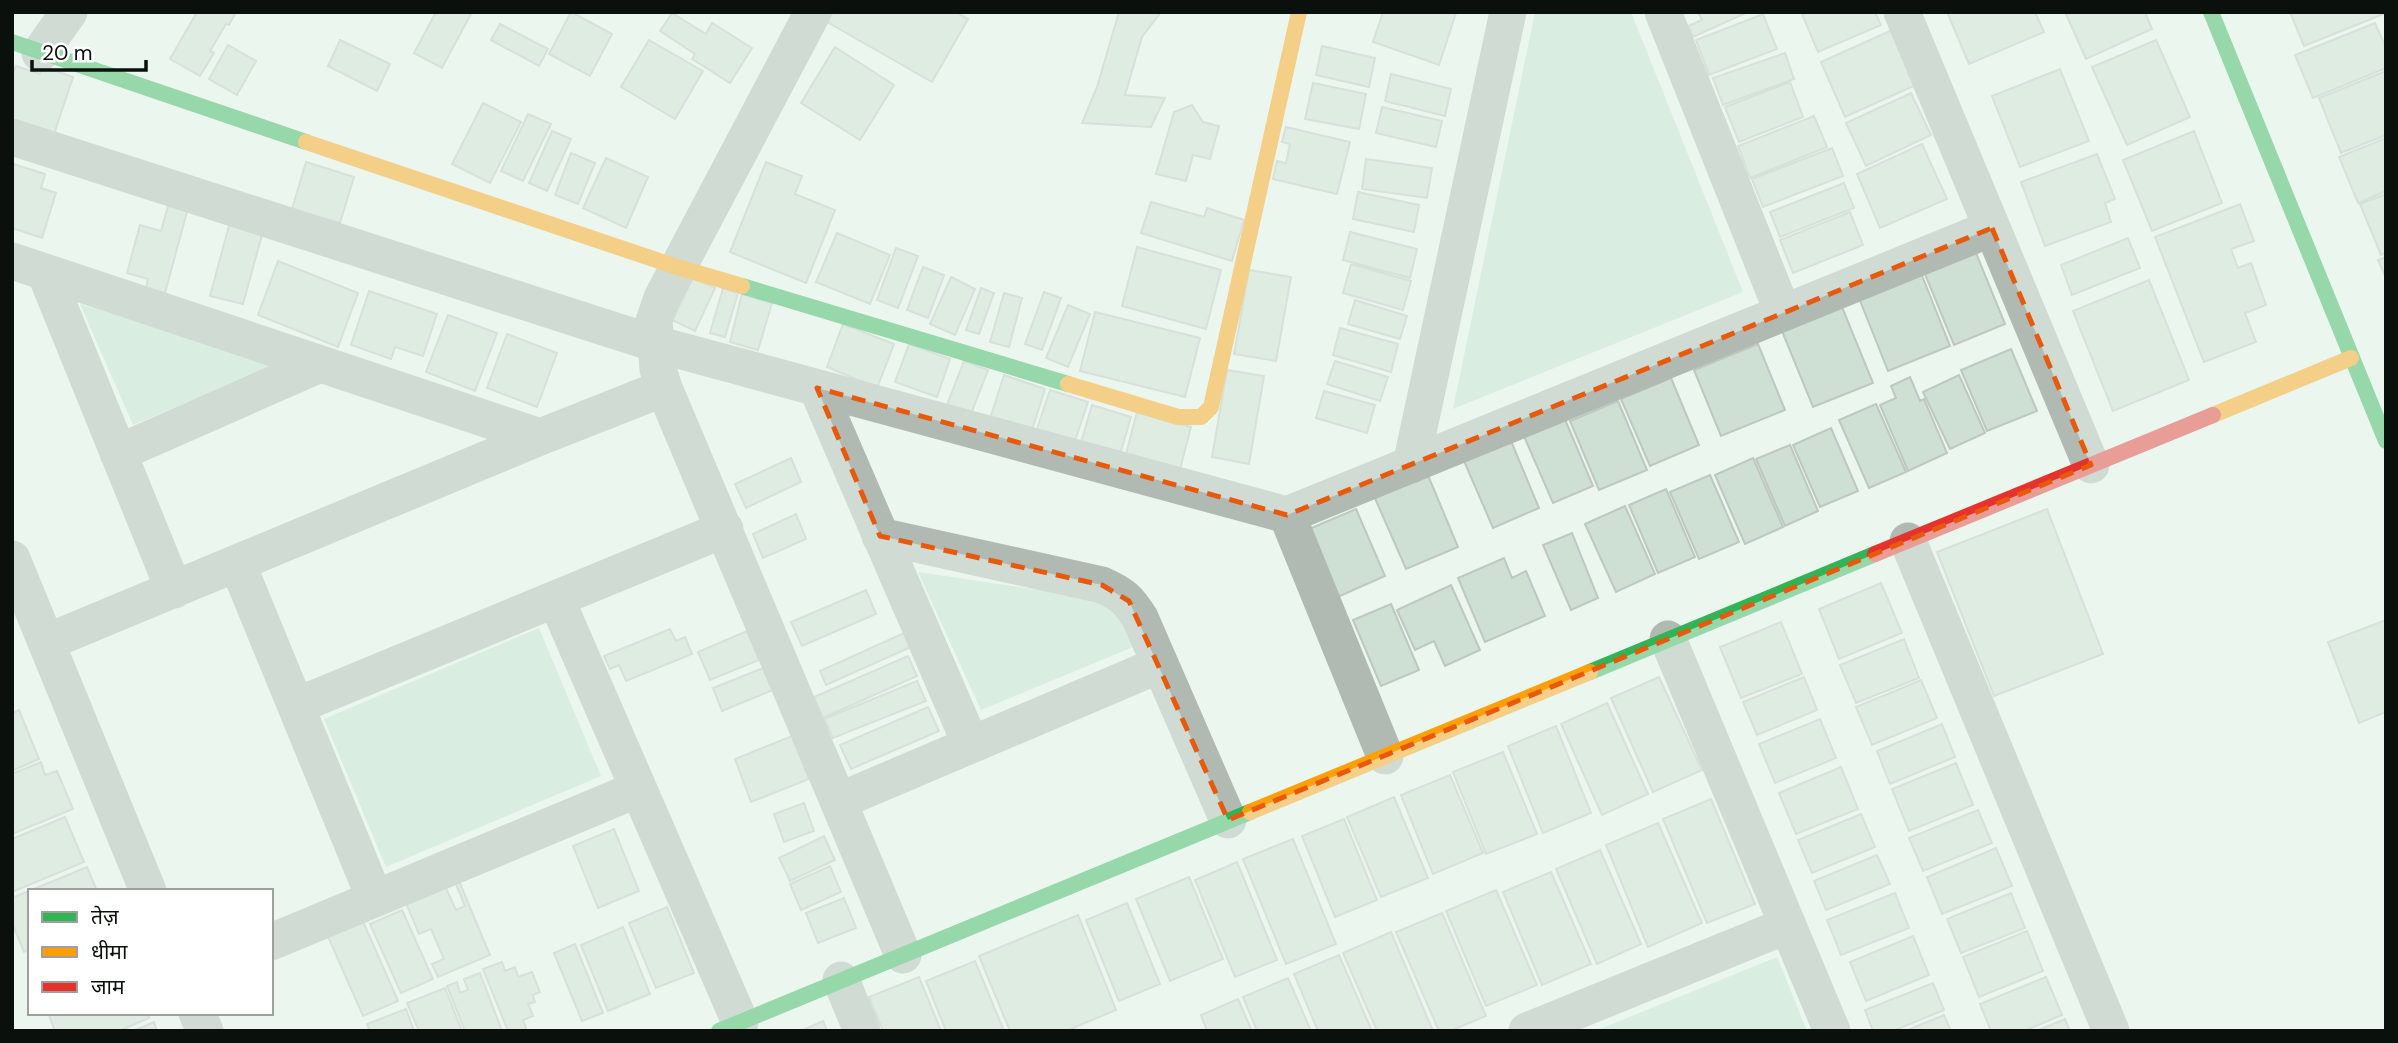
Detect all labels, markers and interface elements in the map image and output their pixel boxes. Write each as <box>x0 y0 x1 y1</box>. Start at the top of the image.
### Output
scale bar <box>32 28 145 72</box>
text: 20 m <box>42 39 93 67</box>
legend <box>28 889 273 1015</box>
text: तेज़ <box>91 903 119 931</box>
text: धीमा <box>91 938 128 966</box>
text: जाम <box>91 973 125 1001</box>

